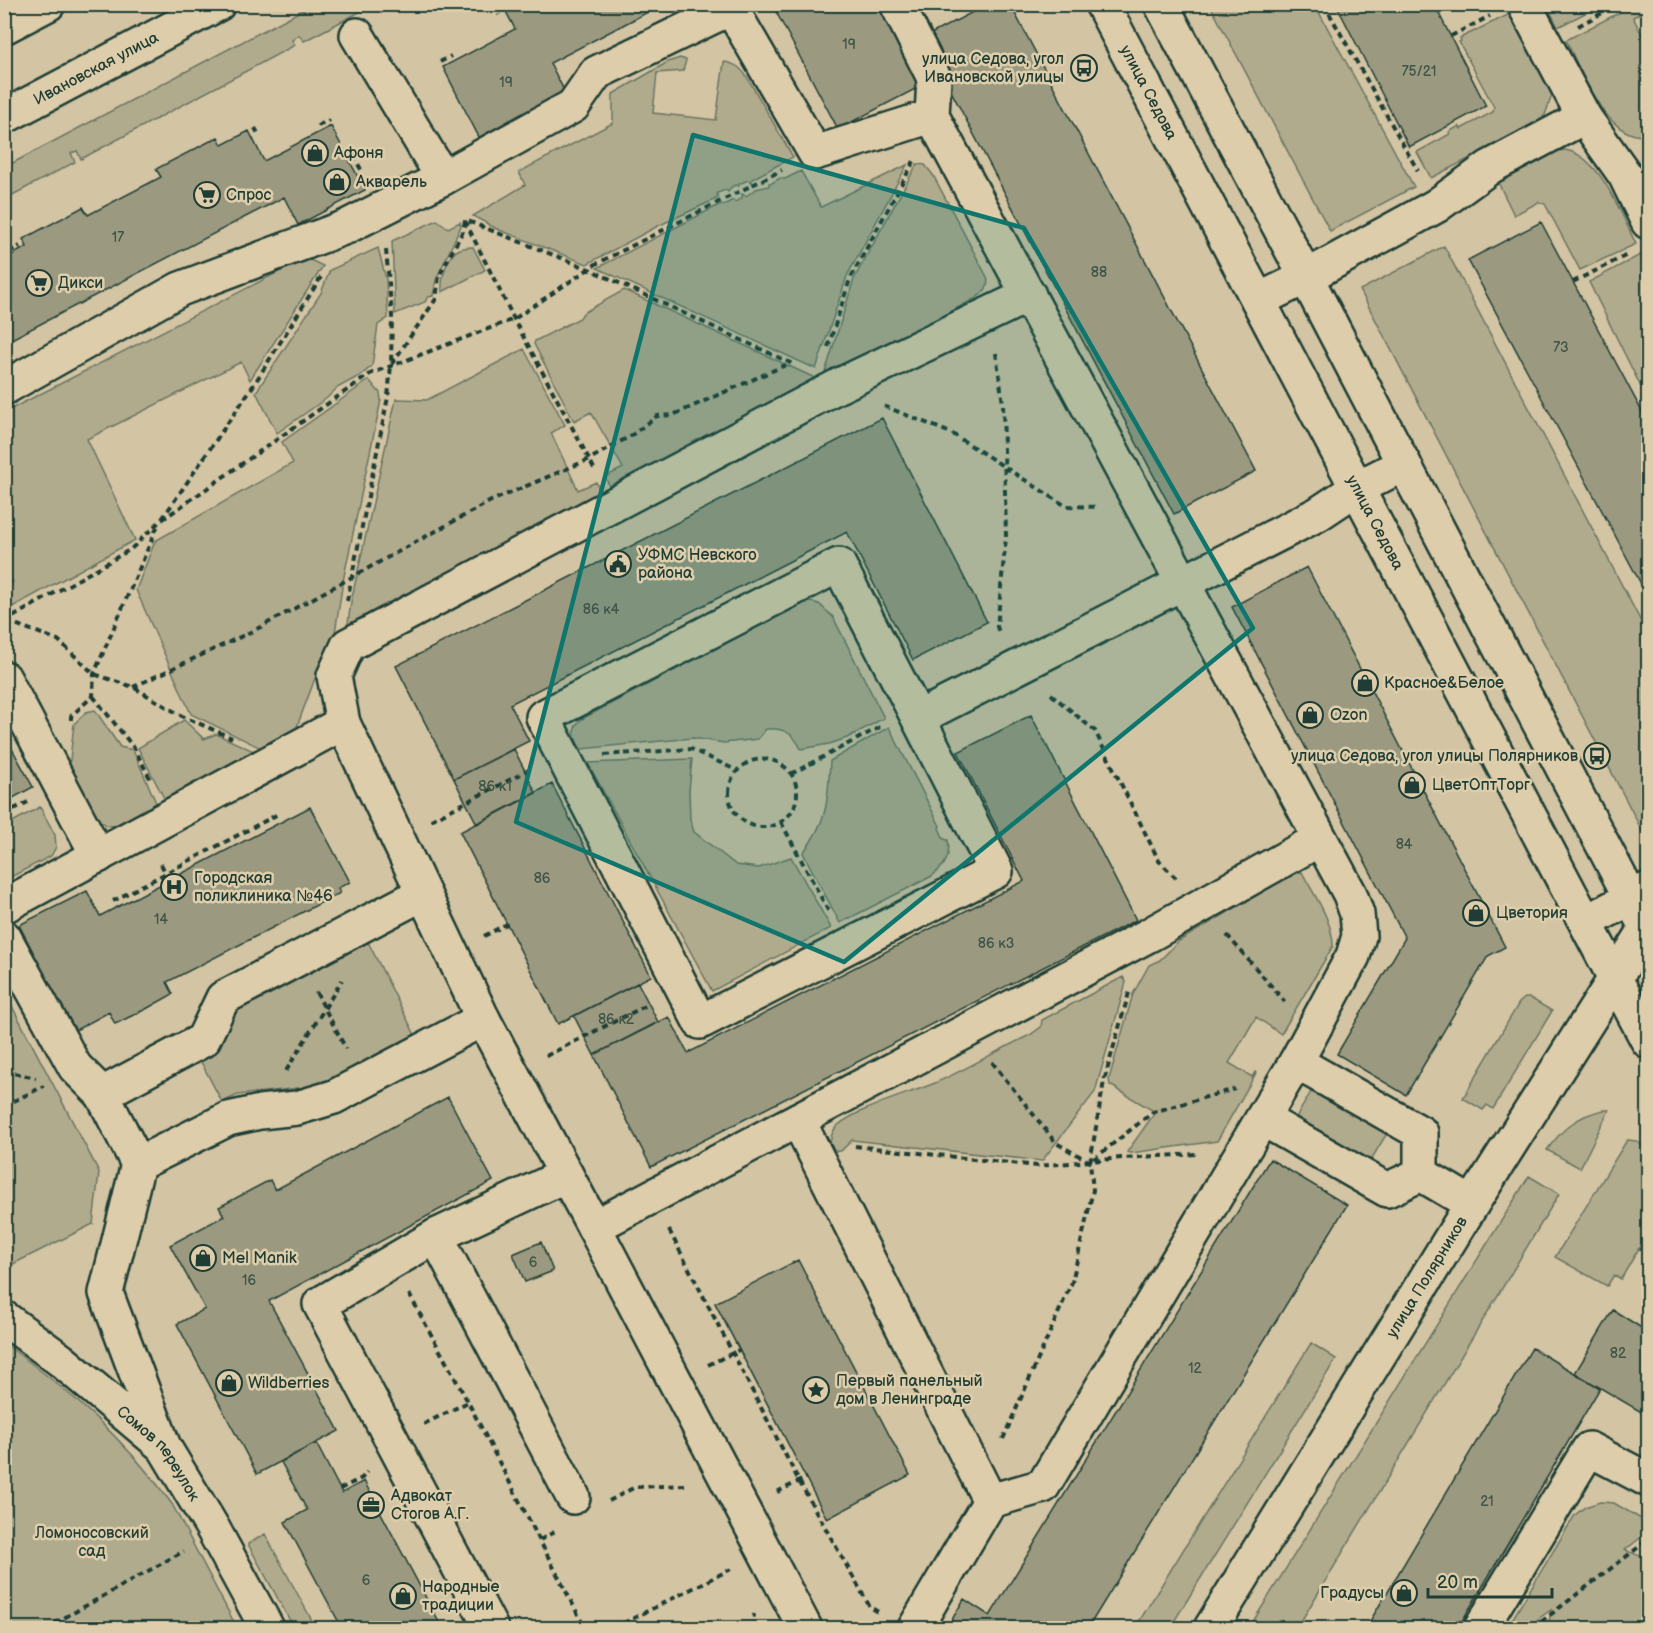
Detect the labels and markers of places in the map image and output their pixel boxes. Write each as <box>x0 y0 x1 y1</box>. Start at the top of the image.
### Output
place label: улица Седова, угол Ивановской улицы <box>922 50 1064 87</box>
bus stop icon: улица Седова, угол Ивановской улицы <box>1069 53 1099 83</box>
shop icon: Афоня <box>300 138 330 168</box>
place label: Афоня <box>333 144 383 163</box>
shop icon: Акварель <box>322 167 352 197</box>
place label: Акварель <box>355 173 427 192</box>
supermarket icon: Спрос <box>192 180 222 210</box>
place label: Спрос <box>226 186 271 205</box>
supermarket icon: Дикси <box>24 268 54 298</box>
place label: Дикси <box>58 274 103 293</box>
place label: УФМС Невского района <box>638 546 757 583</box>
public building icon: УФМС Невского района <box>603 549 633 579</box>
shop icon: Красное&Белое <box>1350 668 1380 698</box>
place label: Красное&Белое <box>1384 674 1504 693</box>
shop icon: Ozon <box>1295 700 1325 730</box>
place label: Ozon <box>1330 706 1368 725</box>
bus stop icon: улица Седова, угол улицы Полярников <box>1582 741 1612 771</box>
place label: улица Седова, угол улицы Полярников <box>1291 747 1579 766</box>
shop icon: ЦветОптТорг <box>1397 770 1427 800</box>
place label: ЦветОптТорг <box>1432 776 1530 795</box>
place label: Городская поликлиника №46 <box>194 869 333 906</box>
hospital icon: Городская поликлиника №46 <box>159 872 189 902</box>
shop icon: Цветория <box>1461 898 1491 928</box>
place label: Цветория <box>1496 904 1568 923</box>
shop icon: Mel Manik <box>188 1243 218 1273</box>
place label: Mel Manik <box>222 1249 297 1268</box>
shop icon: Wildberries <box>214 1368 244 1398</box>
place label: Первый панельный дом в Ленинграде <box>836 1372 983 1409</box>
place label: Wildberries <box>248 1374 329 1393</box>
place icon: Первый панельный дом в Ленинграде <box>801 1375 831 1405</box>
place label: Адвокат Стогов А.Г. <box>390 1487 469 1524</box>
office icon: Адвокат Стогов А.Г. <box>356 1490 386 1520</box>
place label: Народные традиции <box>422 1578 500 1615</box>
shop icon: Градусы <box>1389 1578 1419 1608</box>
shop icon: Народные традиции <box>388 1581 418 1611</box>
place label: Градусы <box>1320 1584 1384 1603</box>

